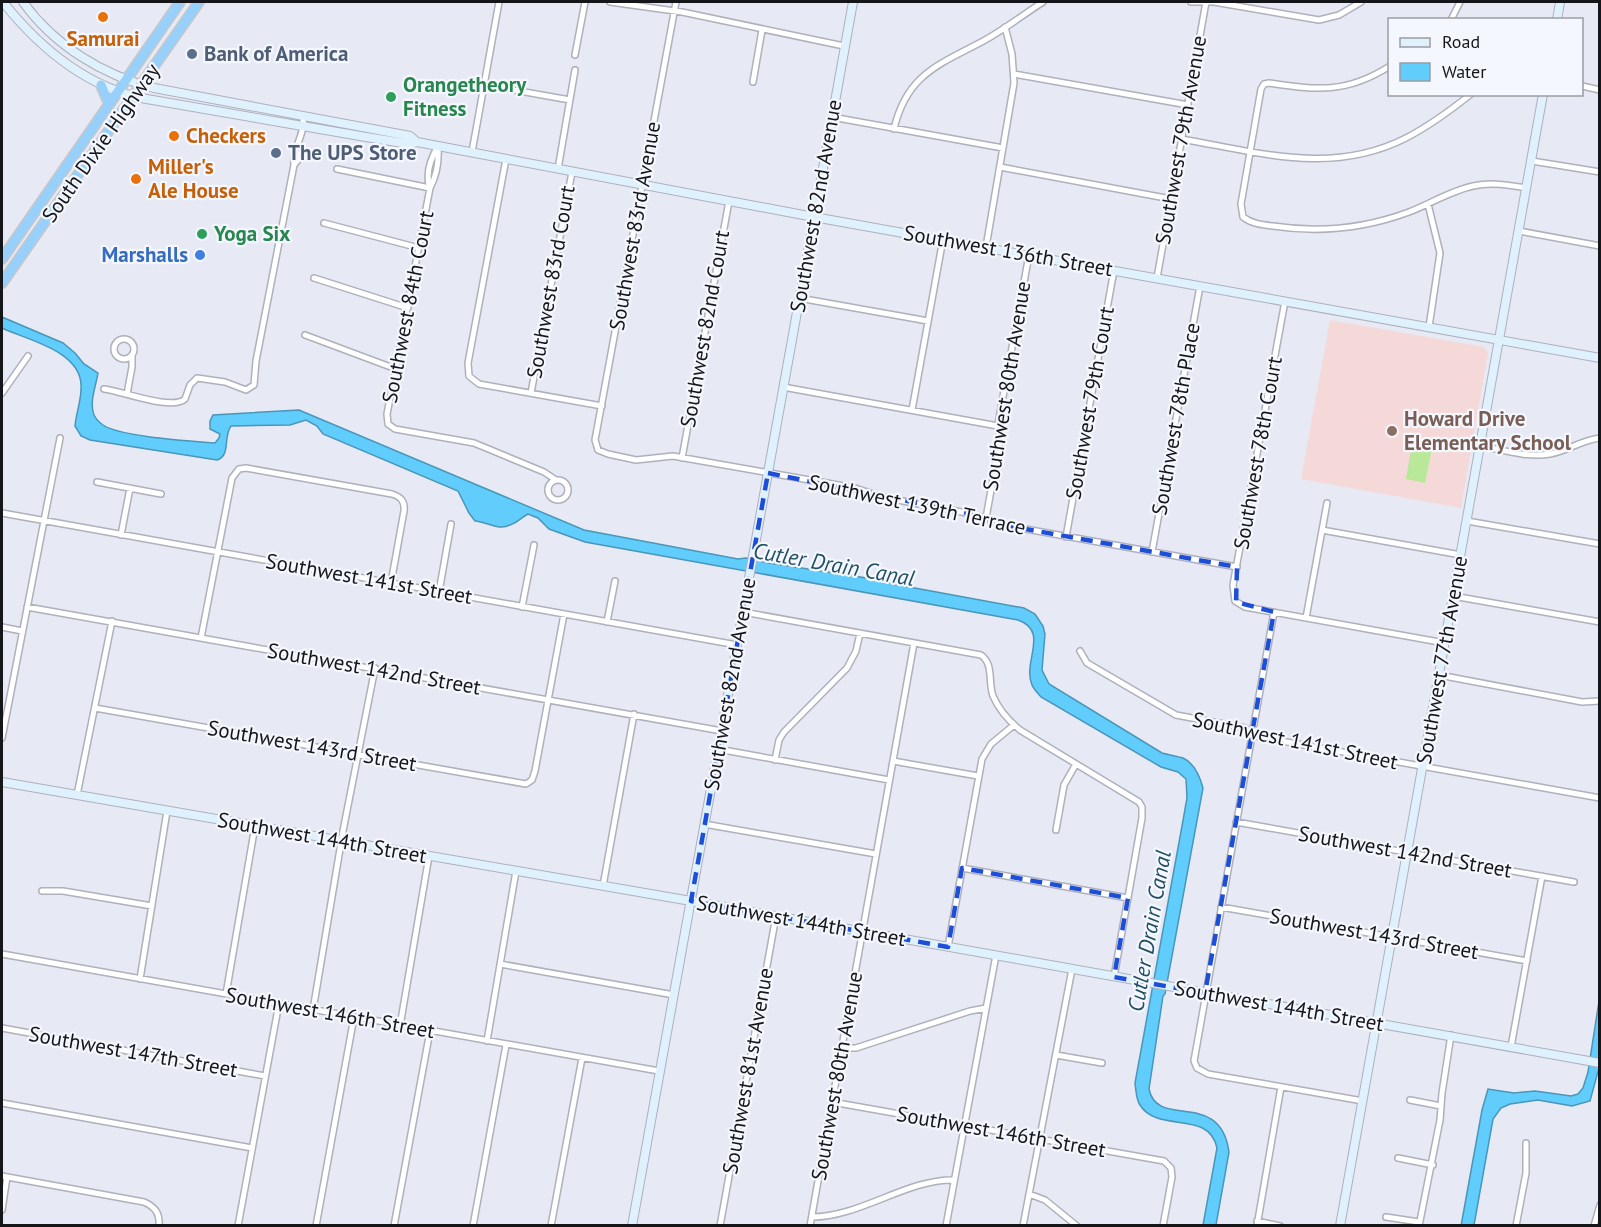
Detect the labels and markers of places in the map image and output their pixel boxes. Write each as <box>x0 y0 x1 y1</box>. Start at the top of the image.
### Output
marker: Samurai <box>96 10 110 24</box>
place label: Samurai <box>66 25 140 52</box>
place label: Bank of America <box>204 40 348 67</box>
marker: Bank of America <box>185 47 199 61</box>
place label: Orangetheory Fitness <box>403 71 527 122</box>
marker: Orangetheory Fitness <box>384 90 398 104</box>
place label: Checkers <box>186 122 266 149</box>
marker: Checkers <box>167 129 181 143</box>
place label: The UPS Store <box>288 139 417 166</box>
marker: The UPS Store <box>269 146 283 160</box>
place label: Miller's Ale House <box>148 153 239 204</box>
marker: Miller's Ale House <box>129 172 143 186</box>
place label: Yoga Six <box>213 220 290 247</box>
marker: Yoga Six <box>195 227 209 241</box>
place label: Marshalls <box>101 241 188 268</box>
marker: Marshalls <box>193 248 207 262</box>
place label: Howard Drive Elementary School <box>1404 405 1572 456</box>
marker: Howard Drive Elementary School <box>1385 424 1399 438</box>

